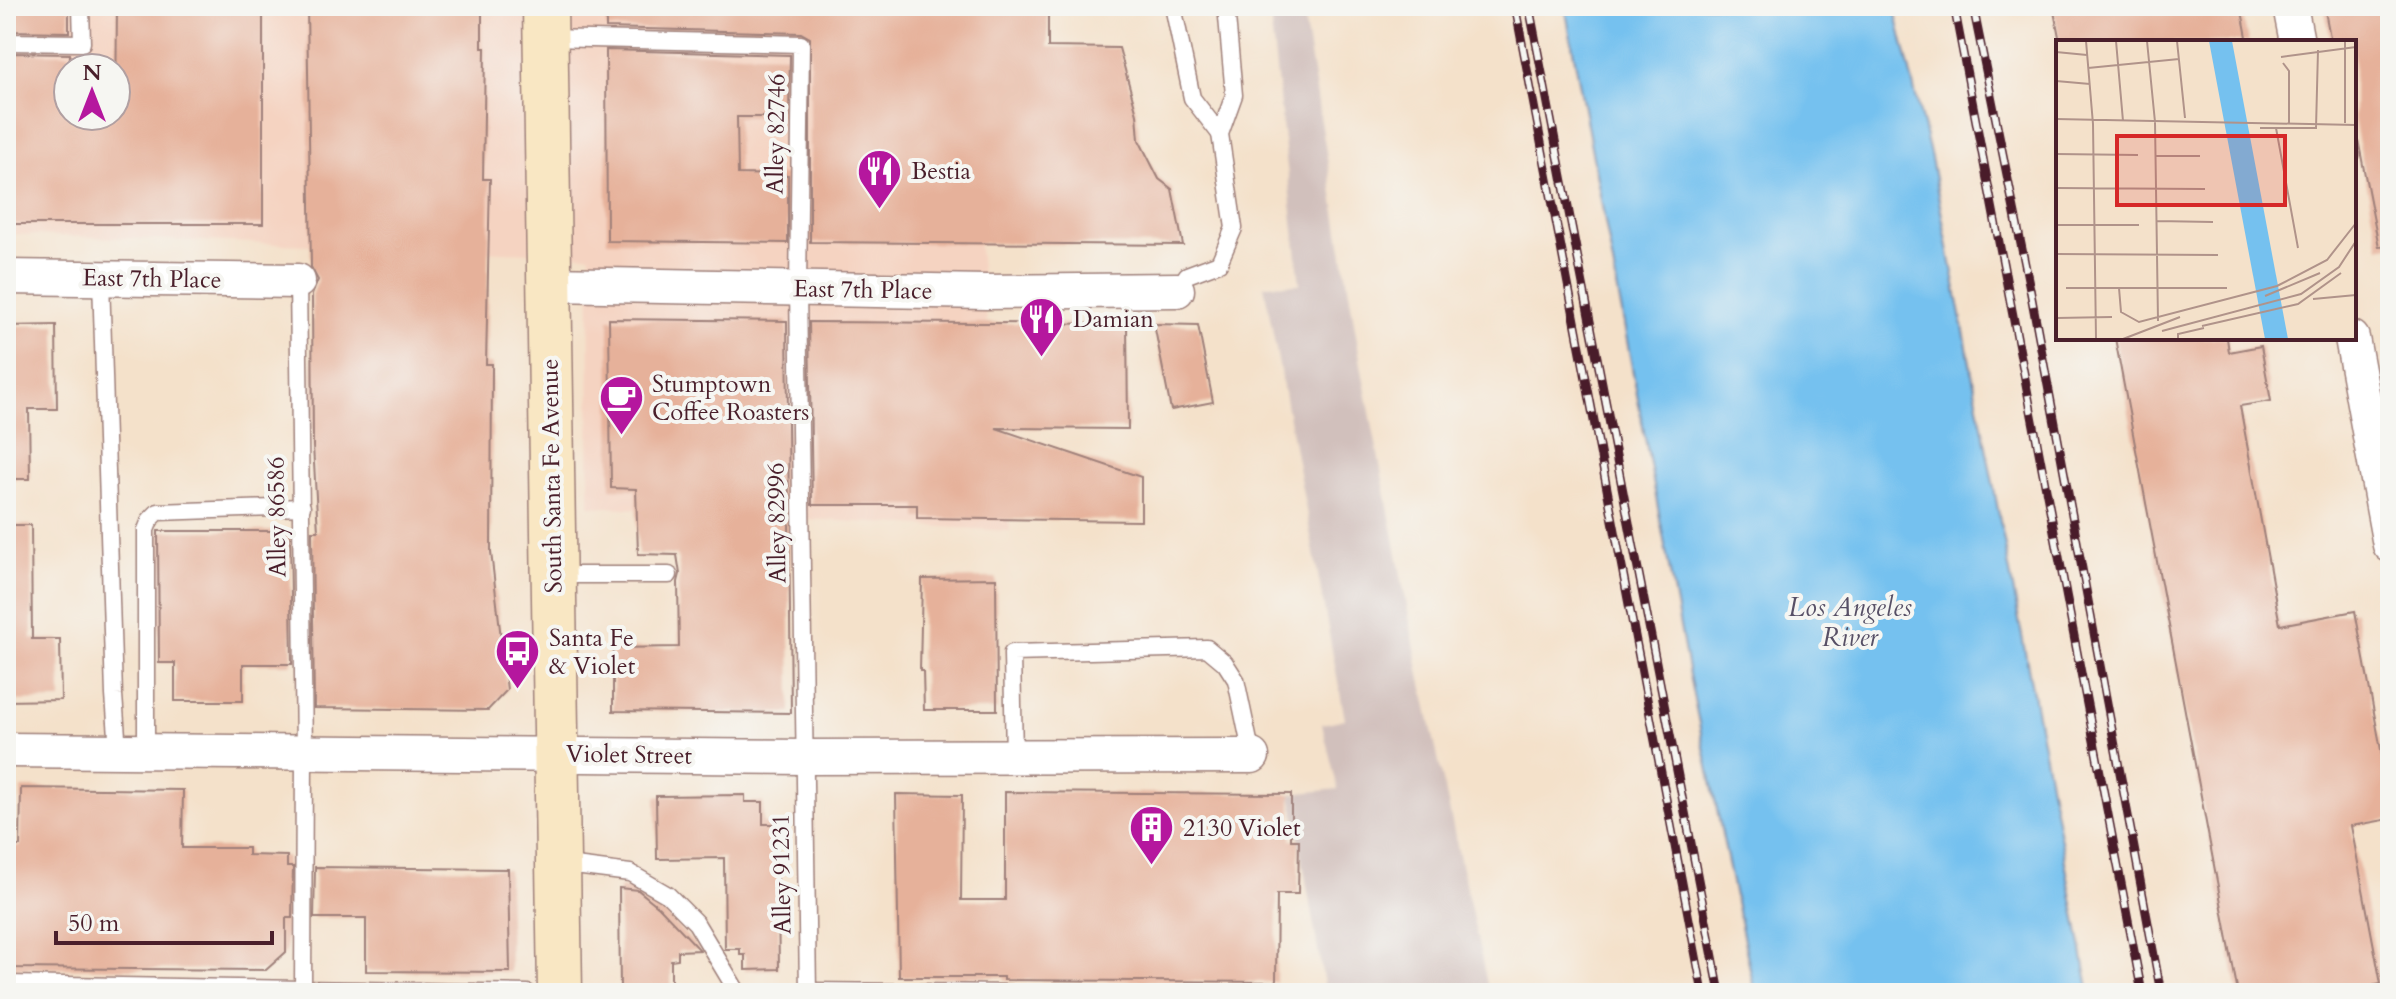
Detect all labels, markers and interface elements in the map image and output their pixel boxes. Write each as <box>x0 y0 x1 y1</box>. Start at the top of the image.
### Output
inset map <box>2056 40 2356 340</box>
north arrow <box>52 52 132 132</box>
text: N <box>82 58 102 88</box>
street label: Alley 82746 <box>758 73 794 195</box>
restaurant icon: Bestia <box>856 147 904 210</box>
place label: Bestia <box>911 155 972 188</box>
street label: East 7th Place <box>82 261 222 297</box>
street label: East 7th Place <box>793 272 933 308</box>
restaurant icon: Damian <box>1018 295 1066 358</box>
place label: Damian <box>1073 303 1154 336</box>
street label: South Santa Fe Avenue <box>533 358 571 594</box>
place label: Stumptown Coffee Roasters <box>652 368 809 429</box>
cafe icon: Stumptown Coffee Roasters <box>597 374 645 437</box>
street label: Alley 86586 <box>259 456 295 578</box>
street label: Alley 82996 <box>759 462 795 584</box>
water label: Los Angeles River <box>1788 590 1912 655</box>
place label: Santa Fe & Violet <box>549 622 636 683</box>
bus stop icon: Santa Fe & Violet <box>494 628 542 691</box>
street label: Violet Street <box>566 737 693 773</box>
building icon: 2130 Violet <box>1128 804 1176 867</box>
place label: 2130 Violet <box>1183 812 1301 845</box>
street label: Alley 91231 <box>764 813 800 935</box>
scale bar <box>56 895 272 945</box>
text: 50 m <box>68 907 120 940</box>

